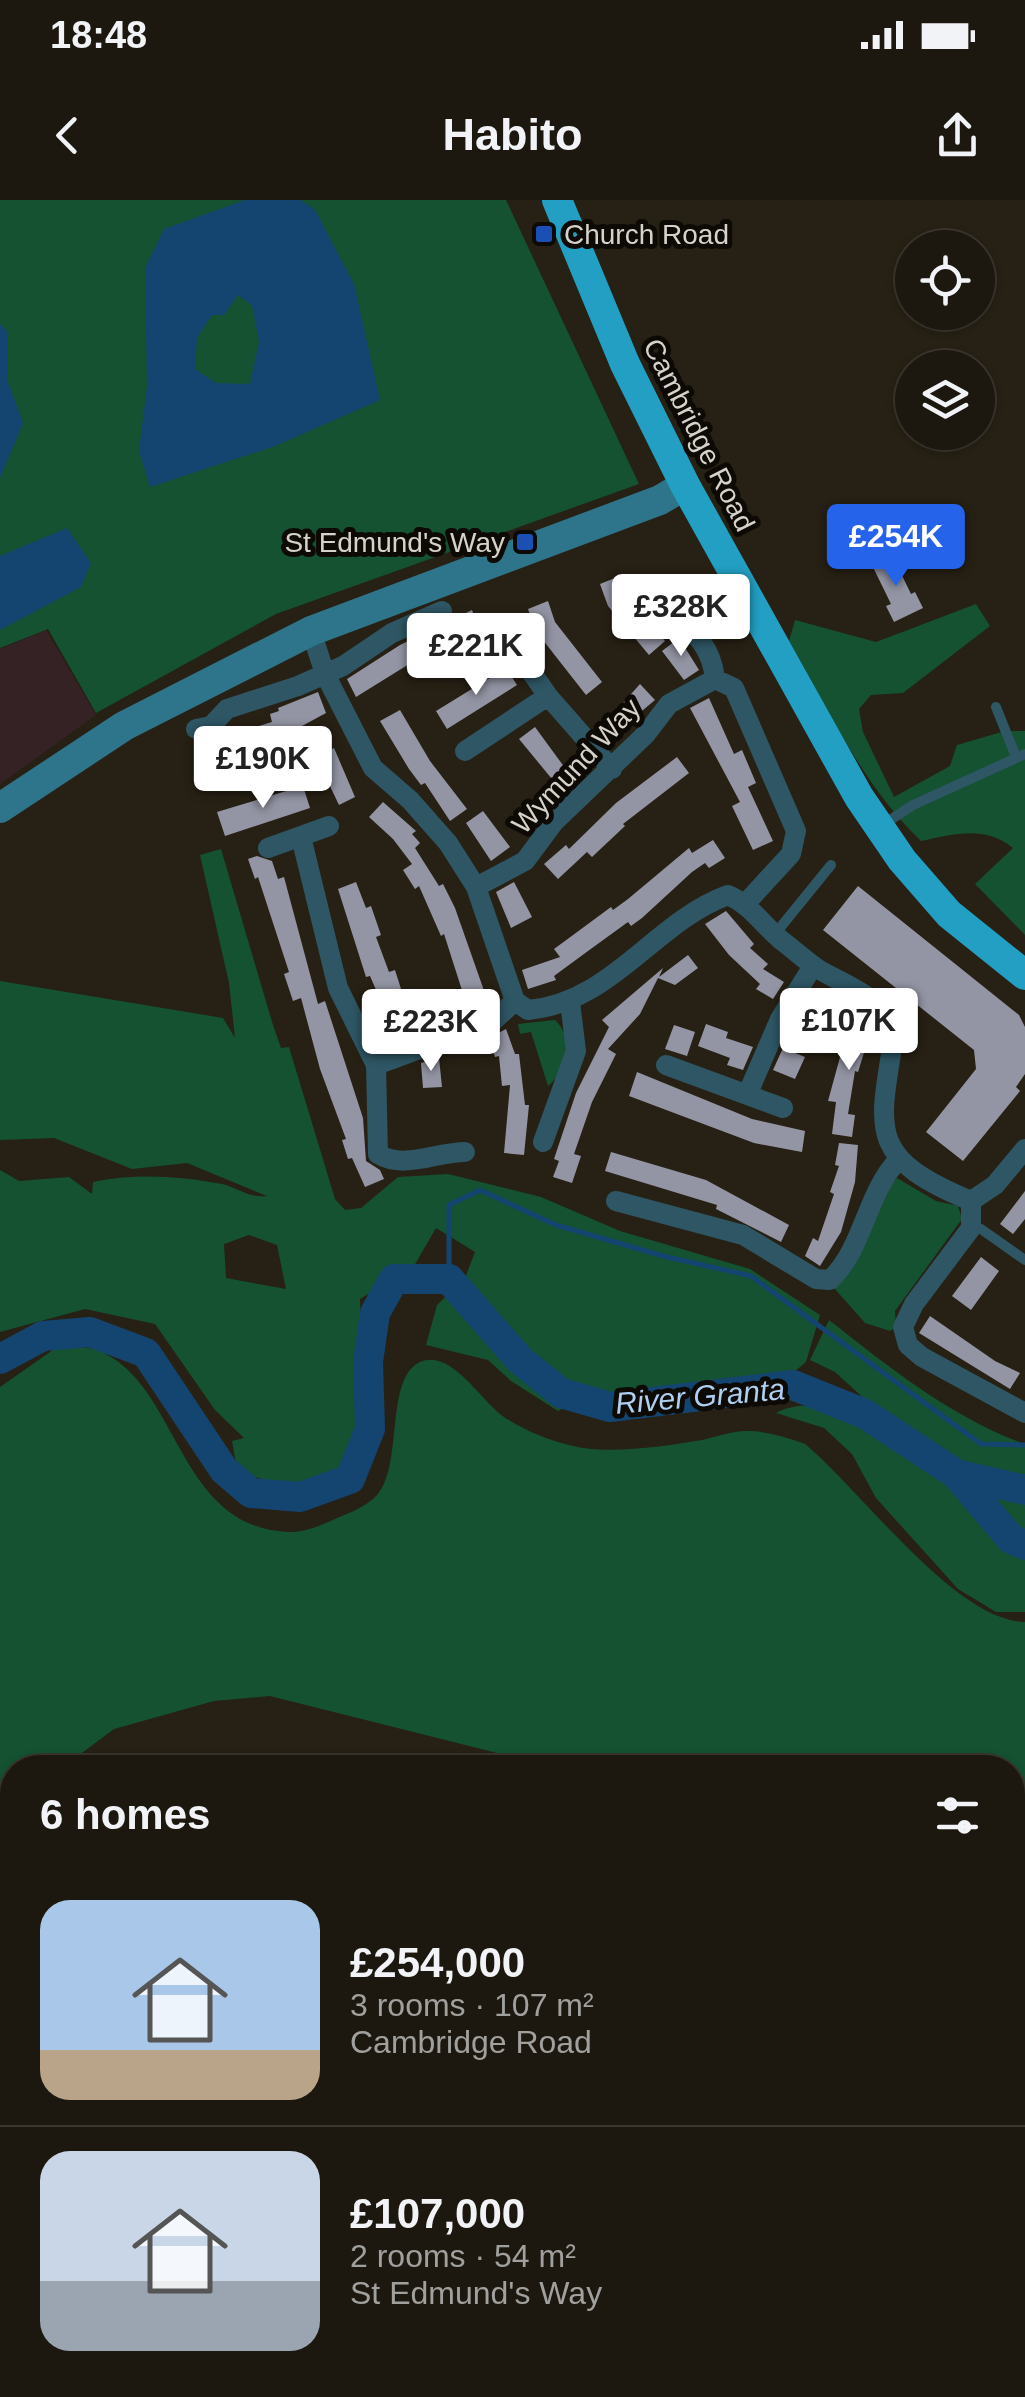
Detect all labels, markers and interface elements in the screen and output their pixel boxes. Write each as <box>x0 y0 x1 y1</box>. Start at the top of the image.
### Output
text: 18:48 <box>50 14 147 56</box>
icon: back <box>40 108 95 163</box>
icon: share <box>930 108 985 163</box>
text: Habito <box>443 109 583 160</box>
place label: Church Road <box>564 219 729 250</box>
marker: Church Road <box>533 223 555 245</box>
map controls <box>895 230 995 450</box>
button: locate <box>895 230 995 330</box>
street label: Cambridge Road <box>637 334 761 536</box>
button: layers <box>895 350 995 450</box>
pin: £254K <box>826 504 966 589</box>
text: £254K <box>849 518 943 554</box>
place label: St Edmund's Way <box>284 527 505 558</box>
marker: St Edmund's Way <box>514 531 536 553</box>
pin: £328K <box>611 574 751 659</box>
text: £328K <box>634 588 728 624</box>
pin: £221K <box>406 613 546 698</box>
text: £221K <box>429 627 523 663</box>
street label: Wymund Way <box>506 692 646 840</box>
pin: £190K <box>193 726 333 811</box>
text: £190K <box>216 740 310 776</box>
pin: £107K <box>779 988 919 1073</box>
pin: £223K <box>361 989 501 1074</box>
text: £107K <box>802 1002 896 1038</box>
text: £223K <box>384 1003 478 1039</box>
water label: River Granta <box>614 1372 786 1420</box>
icon: filters <box>930 1788 985 1843</box>
text: 6 homes <box>40 1791 210 1838</box>
text: £254,000 <box>350 1939 525 1986</box>
icon: home <box>120 1940 240 2060</box>
text: 3 rooms · 107 m² <box>350 1987 594 2023</box>
text: Cambridge Road <box>350 2024 592 2060</box>
text: £107,000 <box>350 2190 525 2237</box>
icon: home <box>120 2191 240 2311</box>
text: 2 rooms · 54 m² <box>350 2238 576 2274</box>
text: St Edmund's Way <box>350 2275 602 2311</box>

